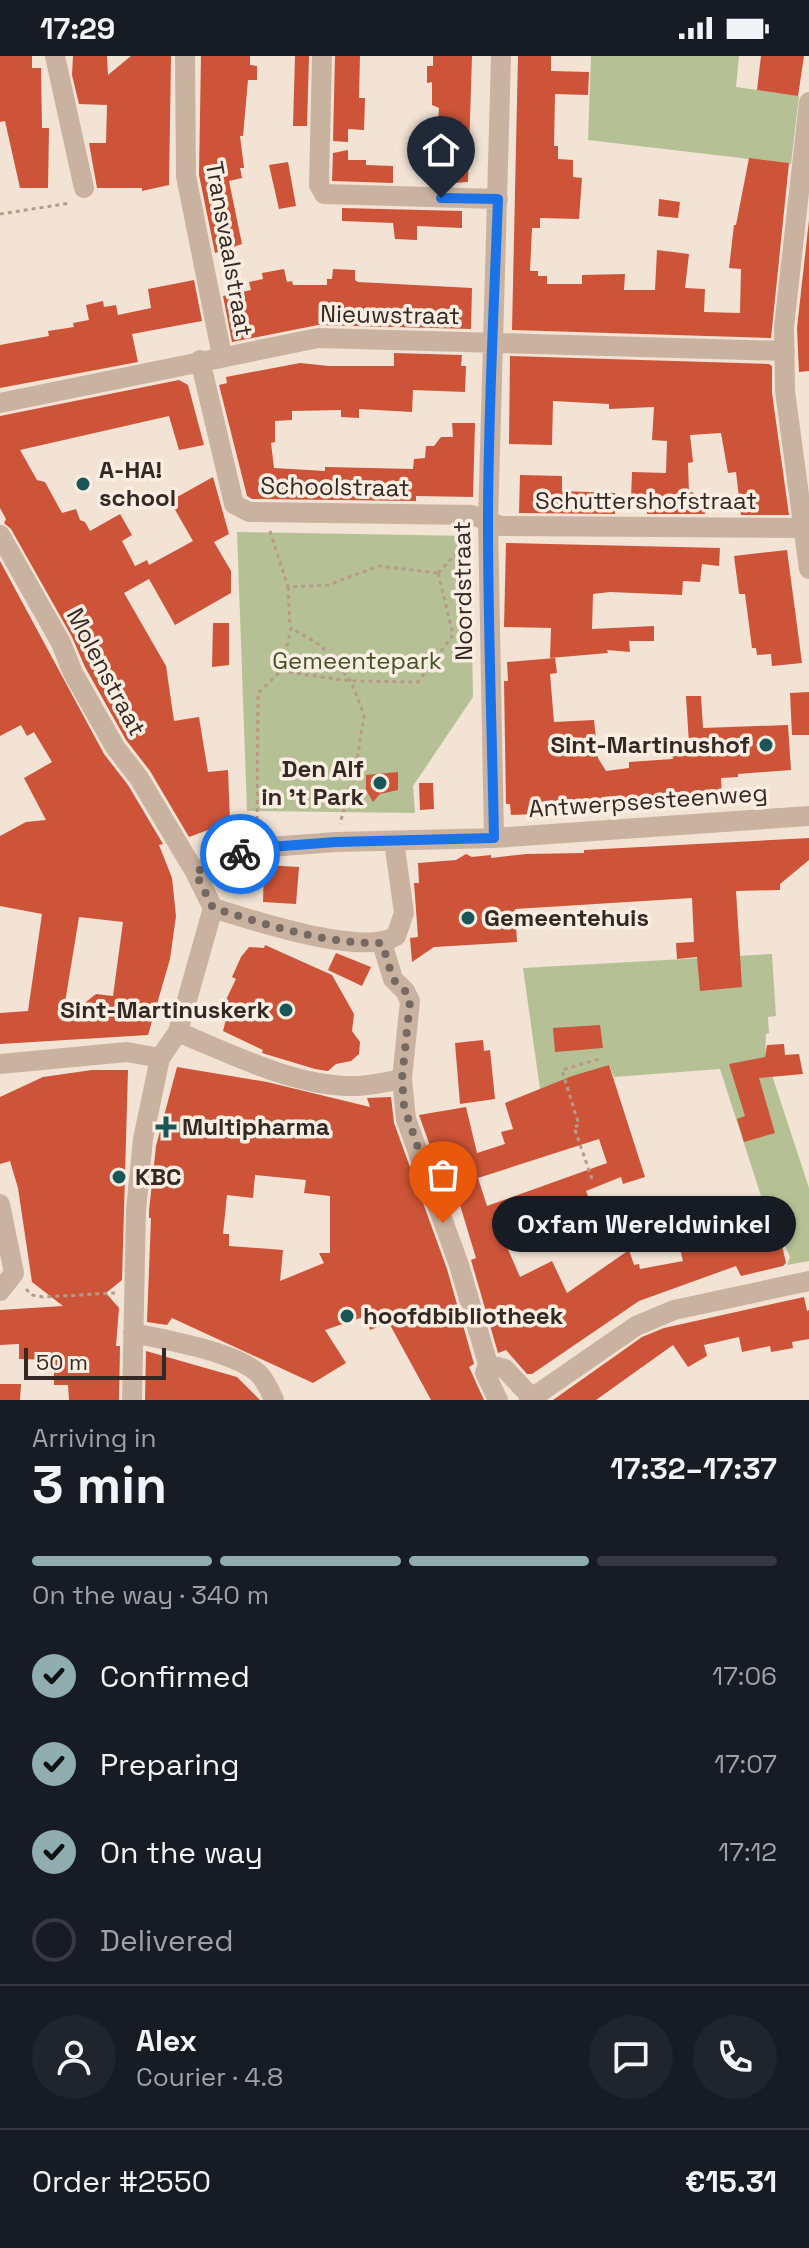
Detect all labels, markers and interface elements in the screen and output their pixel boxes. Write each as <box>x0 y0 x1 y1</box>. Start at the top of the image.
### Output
text: 17:29 <box>40 9 115 48</box>
pin <box>407 116 475 198</box>
icon: home <box>419 128 463 172</box>
street label: Transvaalstraat <box>199 159 260 339</box>
street label: Nieuwstraat <box>320 298 460 331</box>
place label: A-HA! school <box>99 454 176 513</box>
street label: Schoolstraat <box>260 470 410 503</box>
marker: A-HA! school <box>74 475 92 493</box>
street label: Schuttershofstraat <box>535 485 757 516</box>
street label: Noordstraat <box>446 521 479 661</box>
street label: Molenstraat <box>60 603 153 741</box>
park label: Gemeentepark <box>272 645 442 676</box>
place label: Sint-Martinushof <box>550 729 750 760</box>
marker: Sint-Martinushof <box>757 736 775 754</box>
place label: Den Alf in 't Park <box>261 753 364 812</box>
marker: Den Alf in 't Park <box>371 774 389 792</box>
street label: Antwerpsesteenweg <box>527 777 769 824</box>
courier <box>200 814 280 894</box>
icon: bike <box>218 832 262 876</box>
place label: Gemeentehuis <box>484 902 649 933</box>
marker: Gemeentehuis <box>459 909 477 927</box>
place label: Sint-Martinuskerk <box>60 994 270 1025</box>
marker: Sint-Martinuskerk <box>277 1001 295 1019</box>
place label: Multipharma <box>182 1111 330 1142</box>
marker: Multipharma <box>157 1118 175 1136</box>
pin <box>409 1141 477 1223</box>
icon: bag <box>421 1153 465 1197</box>
place label: KBC <box>135 1161 181 1192</box>
marker: KBC <box>110 1168 128 1186</box>
callout: Oxfam Wereldwinkel <box>491 1195 795 1251</box>
text: Oxfam Wereldwinkel <box>517 1207 771 1241</box>
place label: hoofdbibliotheek <box>363 1300 564 1331</box>
marker: hoofdbibliotheek <box>338 1307 356 1325</box>
scale bar <box>24 1344 166 1380</box>
text: 50 m <box>36 1348 88 1376</box>
text: Arriving in <box>32 1421 156 1455</box>
text: 17:32–17:37 <box>610 1449 777 1488</box>
text: 3 min <box>32 1452 167 1518</box>
text: On the way · 340 m <box>32 1578 269 1612</box>
icon: check <box>32 1654 76 1698</box>
text: Confirmed <box>100 1657 250 1696</box>
text: 17:06 <box>712 1659 777 1693</box>
icon: check <box>32 1742 76 1786</box>
text: Preparing <box>100 1745 239 1784</box>
text: 17:07 <box>714 1747 777 1781</box>
icon: check <box>32 1830 76 1874</box>
text: On the way <box>100 1833 263 1872</box>
text: 17:12 <box>718 1835 777 1869</box>
text: Delivered <box>100 1921 234 1960</box>
button: person <box>32 2015 116 2099</box>
button: chat <box>589 2015 673 2099</box>
button: phone <box>693 2015 777 2099</box>
text: Alex <box>136 2021 197 2060</box>
text: Courier · 4.8 <box>136 2060 283 2094</box>
text: Order #2550 <box>32 2162 211 2201</box>
text: €15.31 <box>685 2162 777 2201</box>

